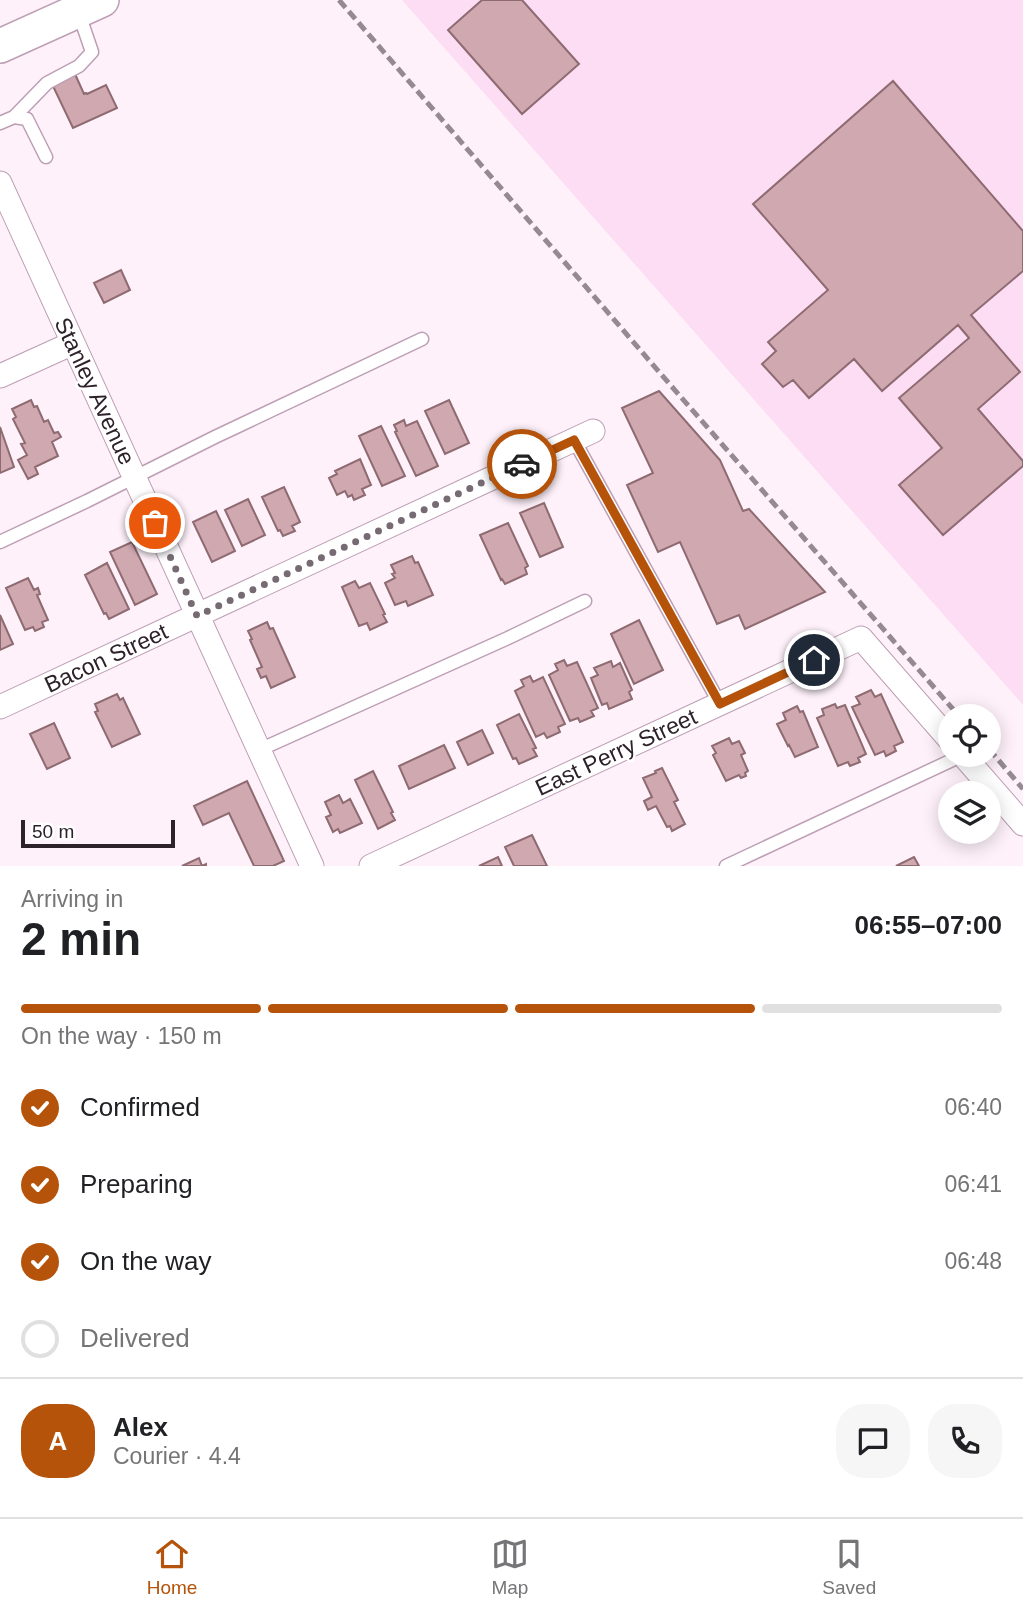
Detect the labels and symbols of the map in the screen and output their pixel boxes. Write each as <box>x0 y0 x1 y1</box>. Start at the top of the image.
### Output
street label: Stanley Avenue <box>50 313 140 469</box>
courier <box>487 429 557 499</box>
pin <box>125 493 185 553</box>
street label: Bacon Street <box>40 618 172 698</box>
pin <box>784 630 844 690</box>
street label: East Perry Street <box>531 703 701 801</box>
scale bar <box>21 817 175 849</box>

